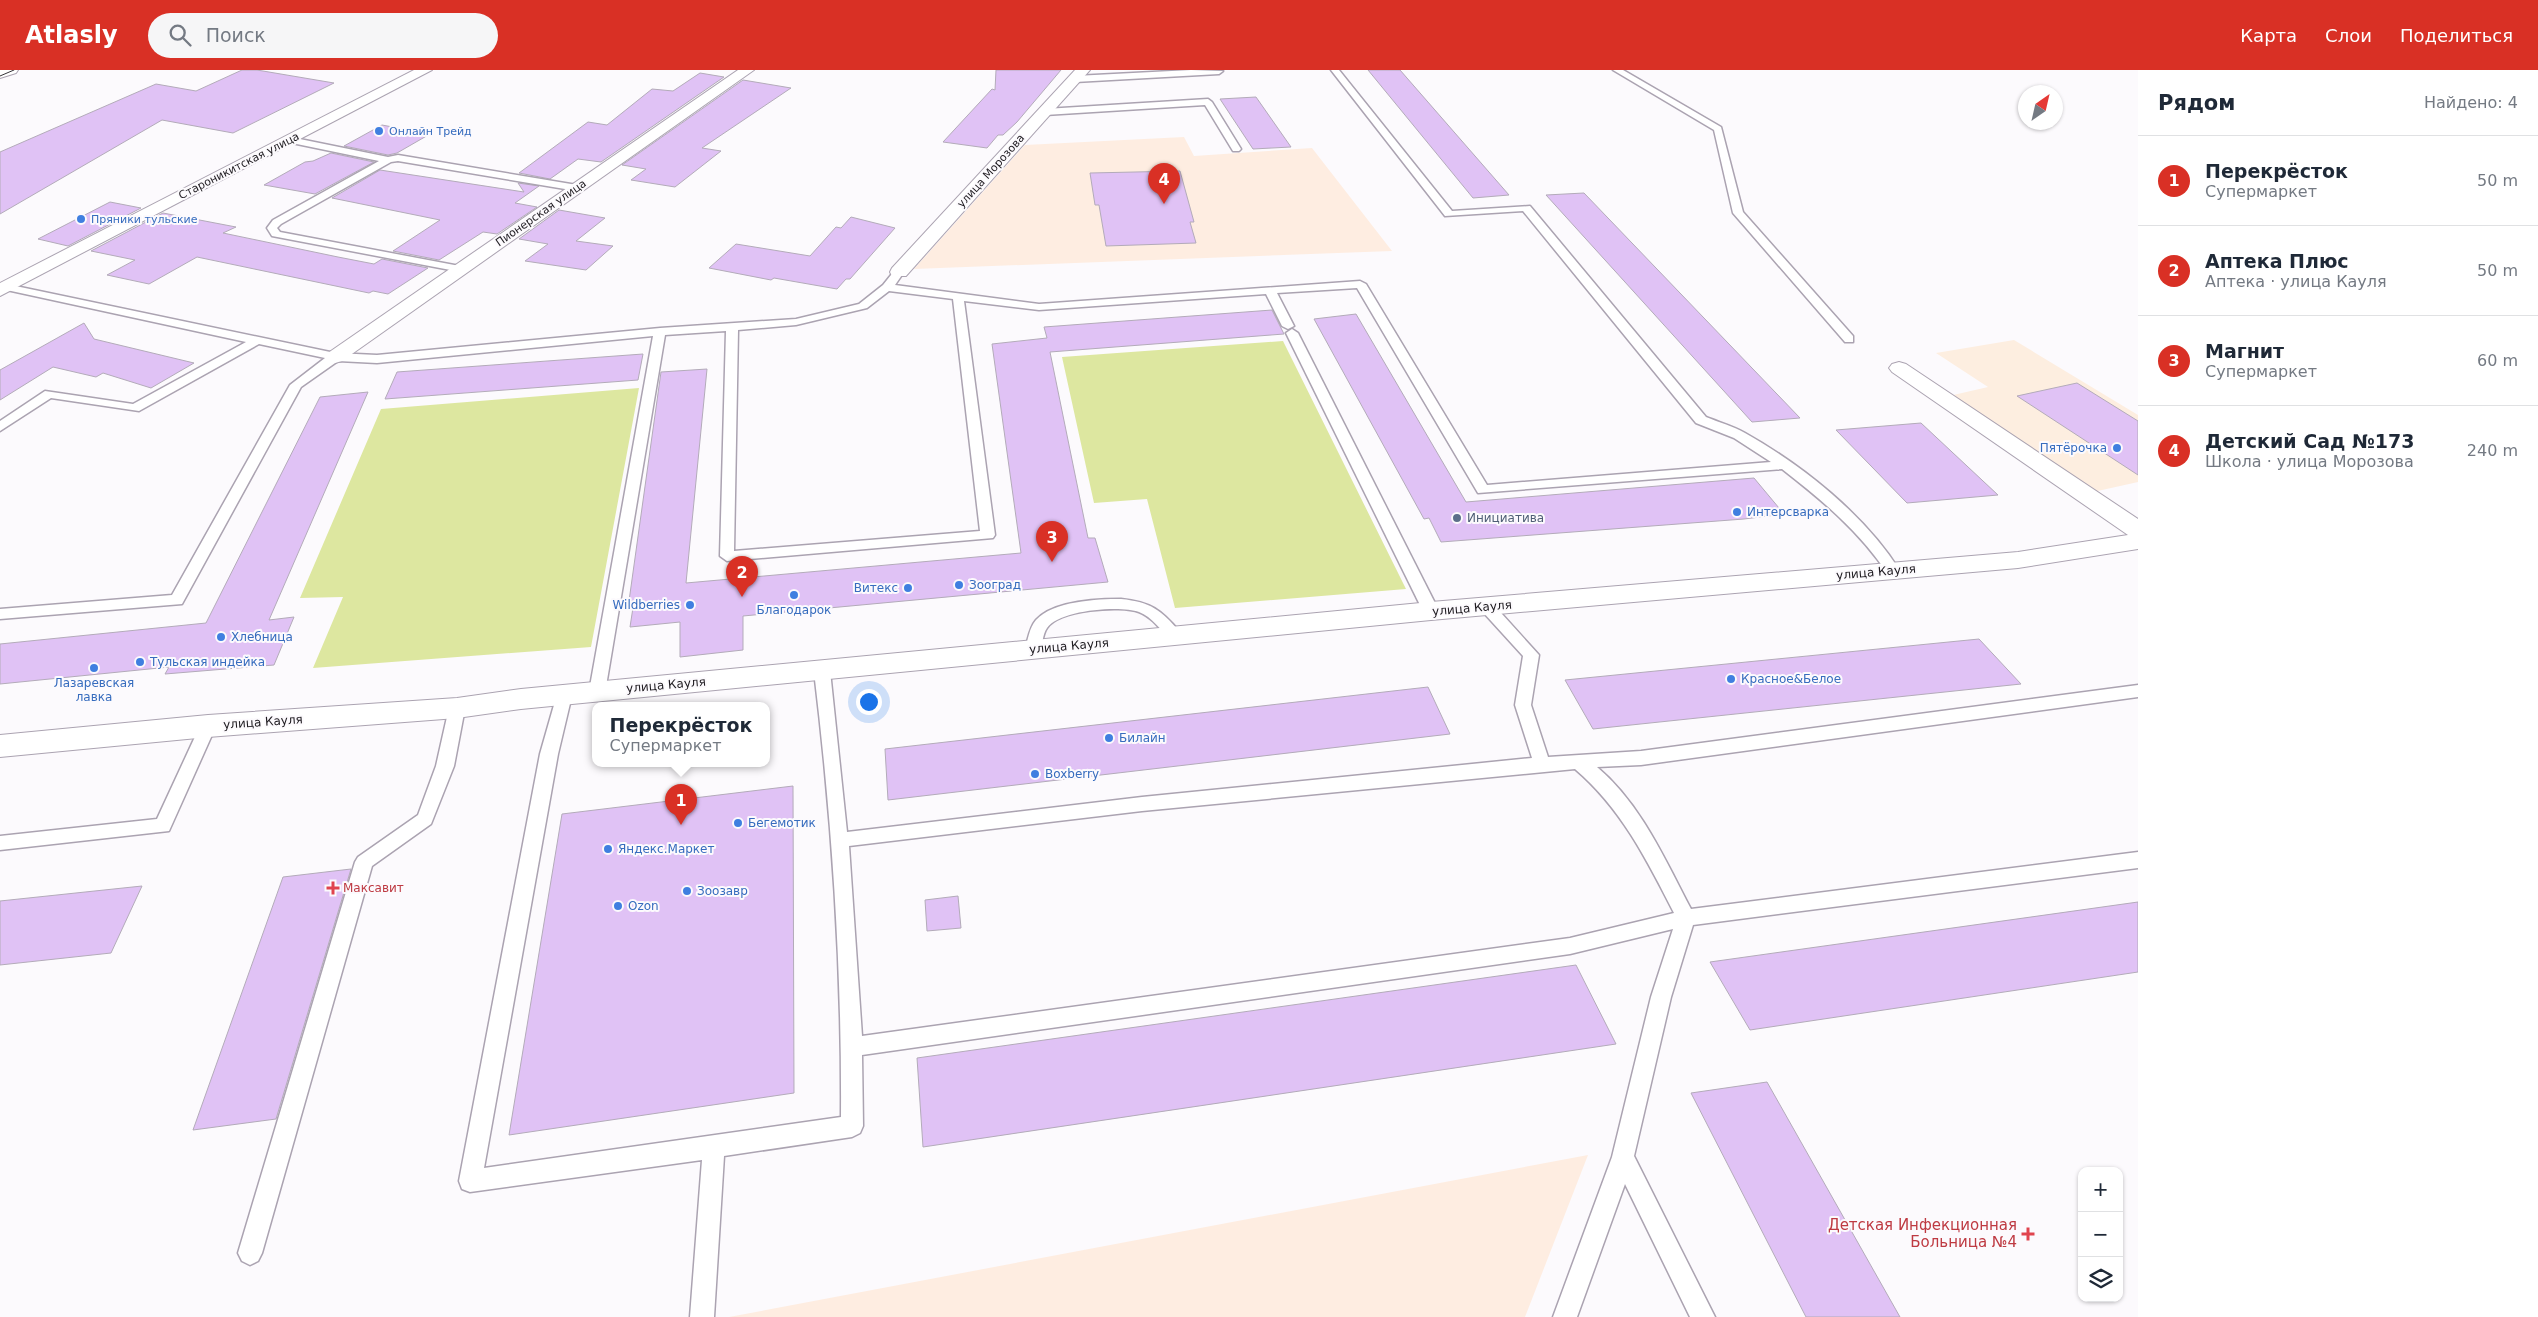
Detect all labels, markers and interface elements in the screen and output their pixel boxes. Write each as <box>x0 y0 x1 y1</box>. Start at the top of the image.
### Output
search box <box>148 13 498 58</box>
text: Atlasly <box>25 21 118 49</box>
icon: search <box>166 21 194 49</box>
text: Поиск <box>206 24 266 46</box>
text: Карта <box>2240 25 2297 46</box>
text: Слои <box>2325 25 2372 46</box>
text: Поделиться <box>2400 25 2513 46</box>
north arrow <box>2018 85 2063 130</box>
text: Рядом <box>2158 91 2235 115</box>
text: Найдено: 4 <box>2424 93 2518 112</box>
marker: Онлайн Трейд <box>373 125 385 137</box>
place label: Онлайн Трейд <box>389 125 472 138</box>
street label: Староникитская улица <box>177 130 301 202</box>
street label: улица Морозова <box>955 132 1027 210</box>
text: Перекрёсток <box>2205 160 2348 182</box>
pin: 4 <box>1148 163 1180 204</box>
text: 1 <box>2168 171 2180 190</box>
text: 50 m <box>2477 171 2518 190</box>
street label: Пионерская улица <box>493 177 589 249</box>
text: Супермаркет <box>2205 182 2317 201</box>
marker: Пряники тульские <box>75 213 87 225</box>
place label: Пряники тульские <box>91 213 198 226</box>
text: Аптека Плюс <box>2205 250 2349 272</box>
text: 2 <box>2168 261 2180 280</box>
text: 50 m <box>2477 261 2518 280</box>
text: Аптека · улица Кауля <box>2205 272 2387 291</box>
text: Магнит <box>2205 340 2284 362</box>
text: 3 <box>2168 351 2180 370</box>
text: 60 m <box>2477 351 2518 370</box>
text: Супермаркет <box>2205 362 2317 381</box>
text: Детский Сад №173 <box>2205 430 2414 452</box>
place label: Пятёрочка <box>2040 441 2107 455</box>
text: 4 <box>2168 441 2180 460</box>
text: 240 m <box>2467 441 2518 460</box>
marker: Пятёрочка <box>2111 442 2123 454</box>
text: Школа · улица Морозова <box>2205 452 2414 471</box>
place label: Интерсварка <box>1747 505 1829 519</box>
marker: Интерсварка <box>1731 506 1743 518</box>
place label: Инициатива <box>1467 511 1544 525</box>
marker: Инициатива <box>1451 512 1463 524</box>
pin: 3 <box>1036 521 1068 562</box>
pin: 2 <box>726 556 758 597</box>
street label: улица Кауля <box>1836 562 1916 582</box>
place label: Зооград <box>969 578 1021 592</box>
marker: Зооград <box>953 579 965 591</box>
place label: Витекс <box>854 581 898 595</box>
marker: Витекс <box>902 582 914 594</box>
marker: Благодарок <box>788 589 800 601</box>
place label: Wildberries <box>612 598 680 612</box>
street label: улица Кауля <box>1432 598 1512 618</box>
marker: Wildberries <box>684 599 696 611</box>
place label: Благодарок <box>757 603 831 617</box>
place label: Хлебница <box>231 630 293 644</box>
marker: Хлебница <box>215 631 227 643</box>
street label: улица Кауля <box>1029 636 1109 656</box>
place label: Тульская индейка <box>149 655 265 669</box>
marker: Тульская индейка <box>134 656 146 668</box>
marker: Лазаревская лавка <box>88 662 100 674</box>
place label: Красное&Белое <box>1741 672 1841 686</box>
marker: Красное&Белое <box>1725 673 1737 685</box>
street label: улица Кауля <box>626 675 706 695</box>
place label: Лазаревская лавка <box>54 676 134 704</box>
your location <box>856 689 882 715</box>
popup <box>592 702 770 767</box>
street label: улица Кауля <box>223 712 303 732</box>
text: Перекрёсток <box>610 714 752 736</box>
place label: Билайн <box>1119 731 1166 745</box>
marker: Билайн <box>1103 732 1115 744</box>
text: Супермаркет <box>610 736 722 755</box>
place label: Boxberry <box>1045 767 1099 781</box>
marker: Boxberry <box>1029 768 1041 780</box>
pin: 1 <box>665 784 697 825</box>
place label: Бегемотик <box>748 816 816 830</box>
marker: Бегемотик <box>732 817 744 829</box>
place label: Яндекс.Маркет <box>618 842 714 856</box>
marker: Яндекс.Маркет <box>602 843 614 855</box>
place label: Максавит <box>343 881 404 895</box>
marker: Максавит <box>327 882 339 894</box>
place label: Зоозавр <box>697 884 748 898</box>
marker: Зоозавр <box>681 885 693 897</box>
place label: Ozon <box>628 899 659 913</box>
marker: Ozon <box>612 900 624 912</box>
map controls <box>2078 1167 2123 1302</box>
button: + <box>2078 1167 2123 1212</box>
button: − <box>2078 1212 2123 1257</box>
place label: Детская Инфекционная Больница №4 <box>1828 1216 2017 1251</box>
marker: Детская Инфекционная Больница №4 <box>2021 1227 2035 1241</box>
button: layers <box>2078 1257 2123 1302</box>

